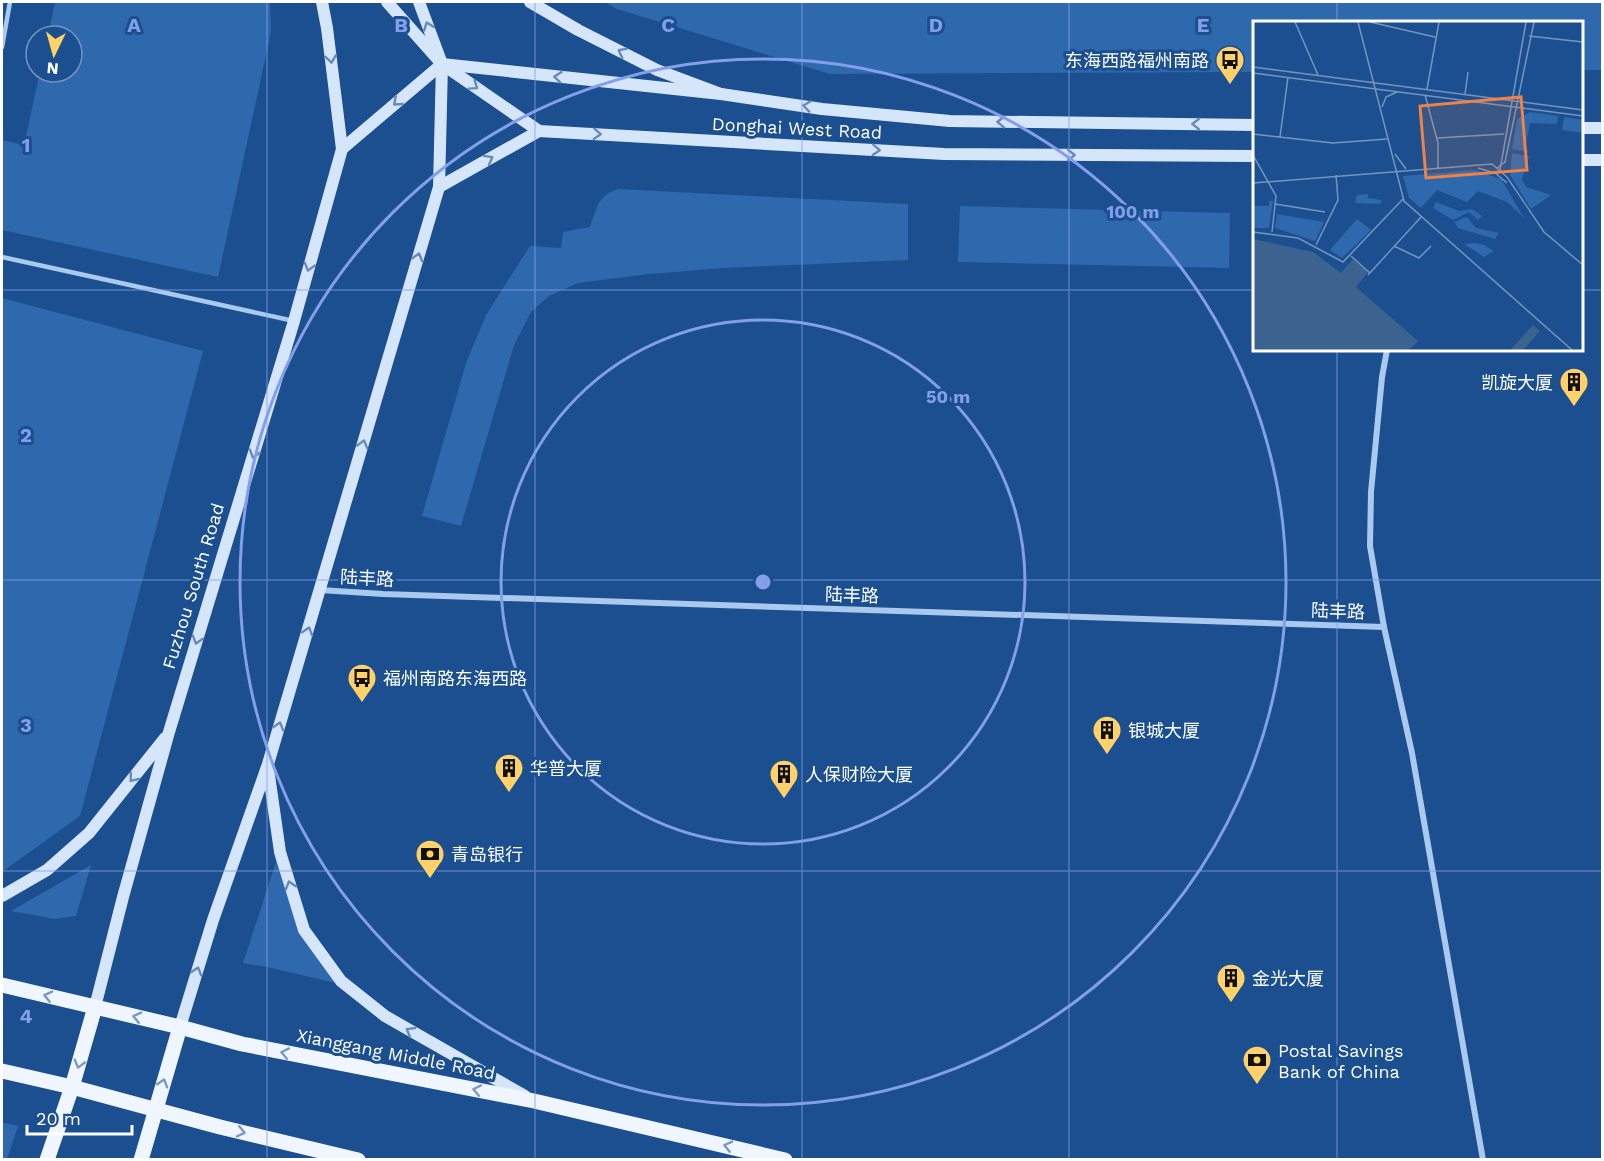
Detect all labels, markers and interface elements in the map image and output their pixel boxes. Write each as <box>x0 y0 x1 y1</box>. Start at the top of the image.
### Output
text: A <box>127 13 141 37</box>
text: B <box>394 13 408 37</box>
text: C <box>661 13 675 37</box>
text: D <box>929 13 943 37</box>
text: E <box>1197 13 1209 37</box>
one-way arrow <box>422 21 435 32</box>
inset map <box>1253 21 1583 351</box>
north arrow <box>24 24 84 84</box>
bus stop icon: 东海西路福州南路 <box>1214 44 1246 86</box>
one-way arrow <box>617 47 628 59</box>
place label: 东海西路福州南路 <box>1065 50 1209 71</box>
one-way arrow <box>324 55 336 64</box>
text: N <box>46 58 59 78</box>
one-way arrow <box>554 71 563 83</box>
one-way arrow <box>467 79 478 90</box>
one-way arrow <box>393 95 404 106</box>
one-way arrow <box>802 101 811 113</box>
street label: Donghai West Road <box>711 113 883 143</box>
one-way arrow <box>997 115 1006 128</box>
one-way arrow <box>1192 118 1201 130</box>
one-way arrow <box>593 128 602 141</box>
text: 1 <box>22 133 30 157</box>
one-way arrow <box>871 144 880 157</box>
one-way arrow <box>1066 149 1075 161</box>
one-way arrow <box>483 155 493 166</box>
text: 100 m <box>1106 201 1160 222</box>
one-way arrow <box>411 252 423 263</box>
one-way arrow <box>304 261 316 272</box>
building icon: 凯旋大厦 <box>1558 366 1590 408</box>
place label: 凯旋大厦 <box>1481 372 1553 393</box>
text: 50 m <box>926 386 970 407</box>
text: 2 <box>20 423 32 447</box>
one-way arrow <box>356 439 368 450</box>
one-way arrow <box>248 448 261 459</box>
street label: Fuzhou South Road <box>158 501 228 671</box>
street label: 陆丰路 <box>339 566 395 590</box>
centre of rings <box>753 572 773 592</box>
street label: 陆丰路 <box>825 584 879 606</box>
street label: 陆丰路 <box>1311 600 1365 622</box>
one-way arrow <box>301 626 313 637</box>
one-way arrow <box>192 635 204 645</box>
bus stop icon: 福州南路东海西路 <box>346 662 378 704</box>
place label: 福州南路东海西路 <box>383 668 527 689</box>
text: 3 <box>20 713 32 737</box>
building icon: 银城大厦 <box>1091 714 1123 756</box>
place label: 银城大厦 <box>1128 720 1200 741</box>
one-way arrow <box>272 721 284 732</box>
building icon: 华普大厦 <box>493 752 525 794</box>
place label: 华普大厦 <box>530 758 602 779</box>
building icon: 人保财险大厦 <box>768 758 800 800</box>
place label: 人保财险大厦 <box>805 764 913 785</box>
one-way arrow <box>130 772 141 783</box>
bank icon: 青岛银行 <box>414 838 446 880</box>
place label: 青岛银行 <box>451 844 523 865</box>
one-way arrow <box>285 880 297 891</box>
building icon: 金光大厦 <box>1215 962 1247 1004</box>
one-way arrow <box>190 966 202 977</box>
place label: 金光大厦 <box>1252 968 1324 989</box>
one-way arrow <box>43 991 53 1004</box>
text: 4 <box>20 1004 33 1028</box>
one-way arrow <box>133 1012 143 1025</box>
street label: Xianggang Middle Road <box>295 1024 497 1084</box>
one-way arrow <box>406 1027 416 1038</box>
place label: Postal Savings Bank of China <box>1278 1040 1403 1082</box>
bank icon: Postal Savings Bank of China <box>1241 1044 1273 1086</box>
one-way arrow <box>281 1047 291 1060</box>
one-way arrow <box>74 1058 86 1069</box>
one-way arrow <box>156 1078 168 1089</box>
one-way arrow <box>472 1084 482 1097</box>
scale bar <box>27 1098 132 1136</box>
text: 20 m <box>36 1108 81 1129</box>
one-way arrow <box>236 1124 246 1137</box>
one-way arrow <box>723 1141 733 1154</box>

